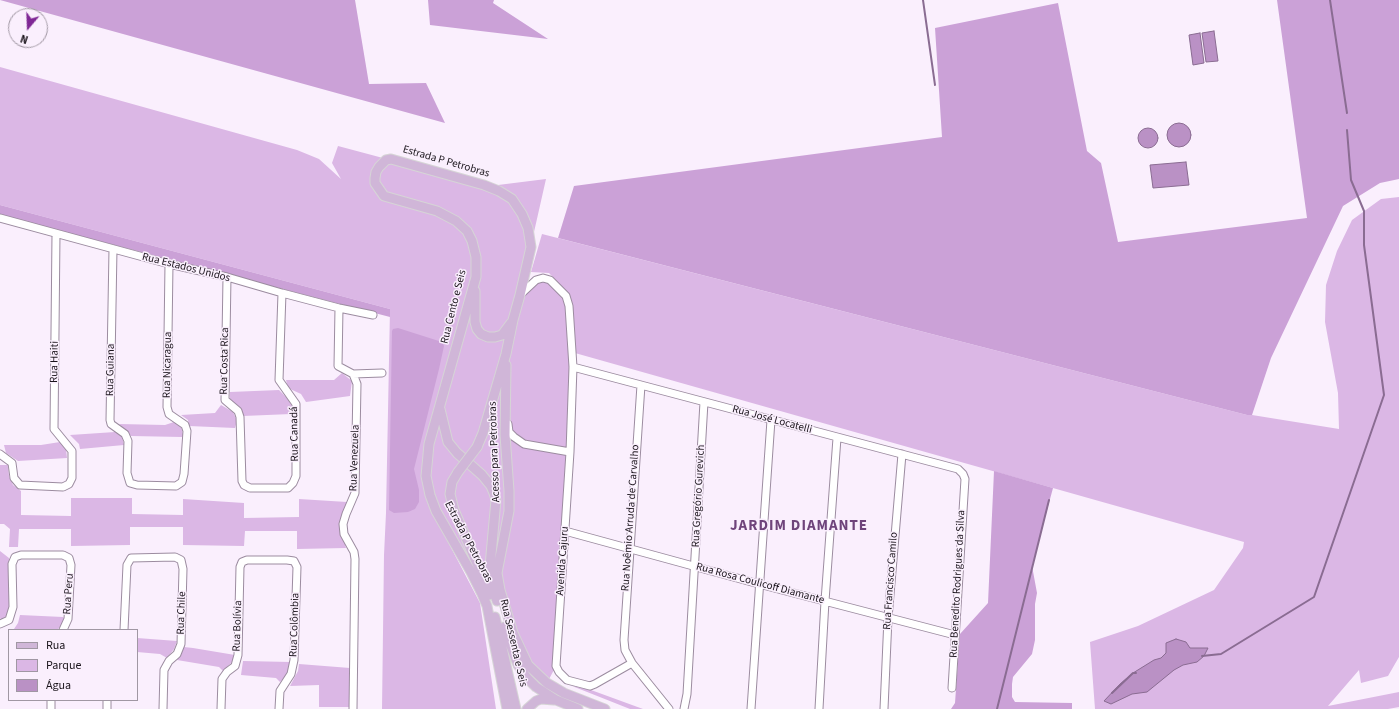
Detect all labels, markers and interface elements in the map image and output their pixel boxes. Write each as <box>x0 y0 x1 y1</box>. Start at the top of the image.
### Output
north arrow <box>8 8 48 48</box>
text: N <box>18 31 30 47</box>
street label: Estrada P Petrobras <box>401 143 491 181</box>
street label: Rua Estados Unidos <box>140 251 232 285</box>
street label: Rua Cento e Seis <box>438 269 470 345</box>
street label: Rua Costa Rica <box>218 327 232 395</box>
street label: Rua Nicaragua <box>161 332 175 398</box>
street label: Rua Haiti <box>48 341 62 383</box>
street label: Rua Guiana <box>104 344 118 396</box>
street label: Acesso para Petrobras <box>487 401 503 503</box>
street label: Rua José Locatelli <box>731 403 813 437</box>
street label: Rua Canadá <box>288 406 302 462</box>
street label: Rua Venezuela <box>347 424 363 492</box>
street label: Rua Noêmio Arruda de Carvalho <box>619 444 643 592</box>
street label: Rua Gregório Gurevich <box>690 444 708 548</box>
street label: Estrada P Petrobras <box>441 499 495 585</box>
street label: Rua Benedito Rodrigues da Silva <box>948 510 968 658</box>
district label: JARDIM DIAMANTE <box>730 518 868 536</box>
street label: Avenida Cajuru <box>554 526 572 596</box>
street label: Rua Francisco Camilo <box>881 532 901 630</box>
street label: Rua Rosa Coulicoff Diamante <box>694 561 826 607</box>
street label: Rua Peru <box>61 573 77 615</box>
street label: Rua Chile <box>175 591 189 635</box>
street label: Rua Colômbia <box>287 593 303 657</box>
street label: Rua Sessenta e Seis <box>496 598 530 688</box>
street label: Rua Bolívia <box>231 600 245 652</box>
legend <box>8 629 138 701</box>
text: Rua <box>46 637 65 654</box>
text: Parque <box>46 657 82 674</box>
text: Água <box>46 677 71 694</box>

